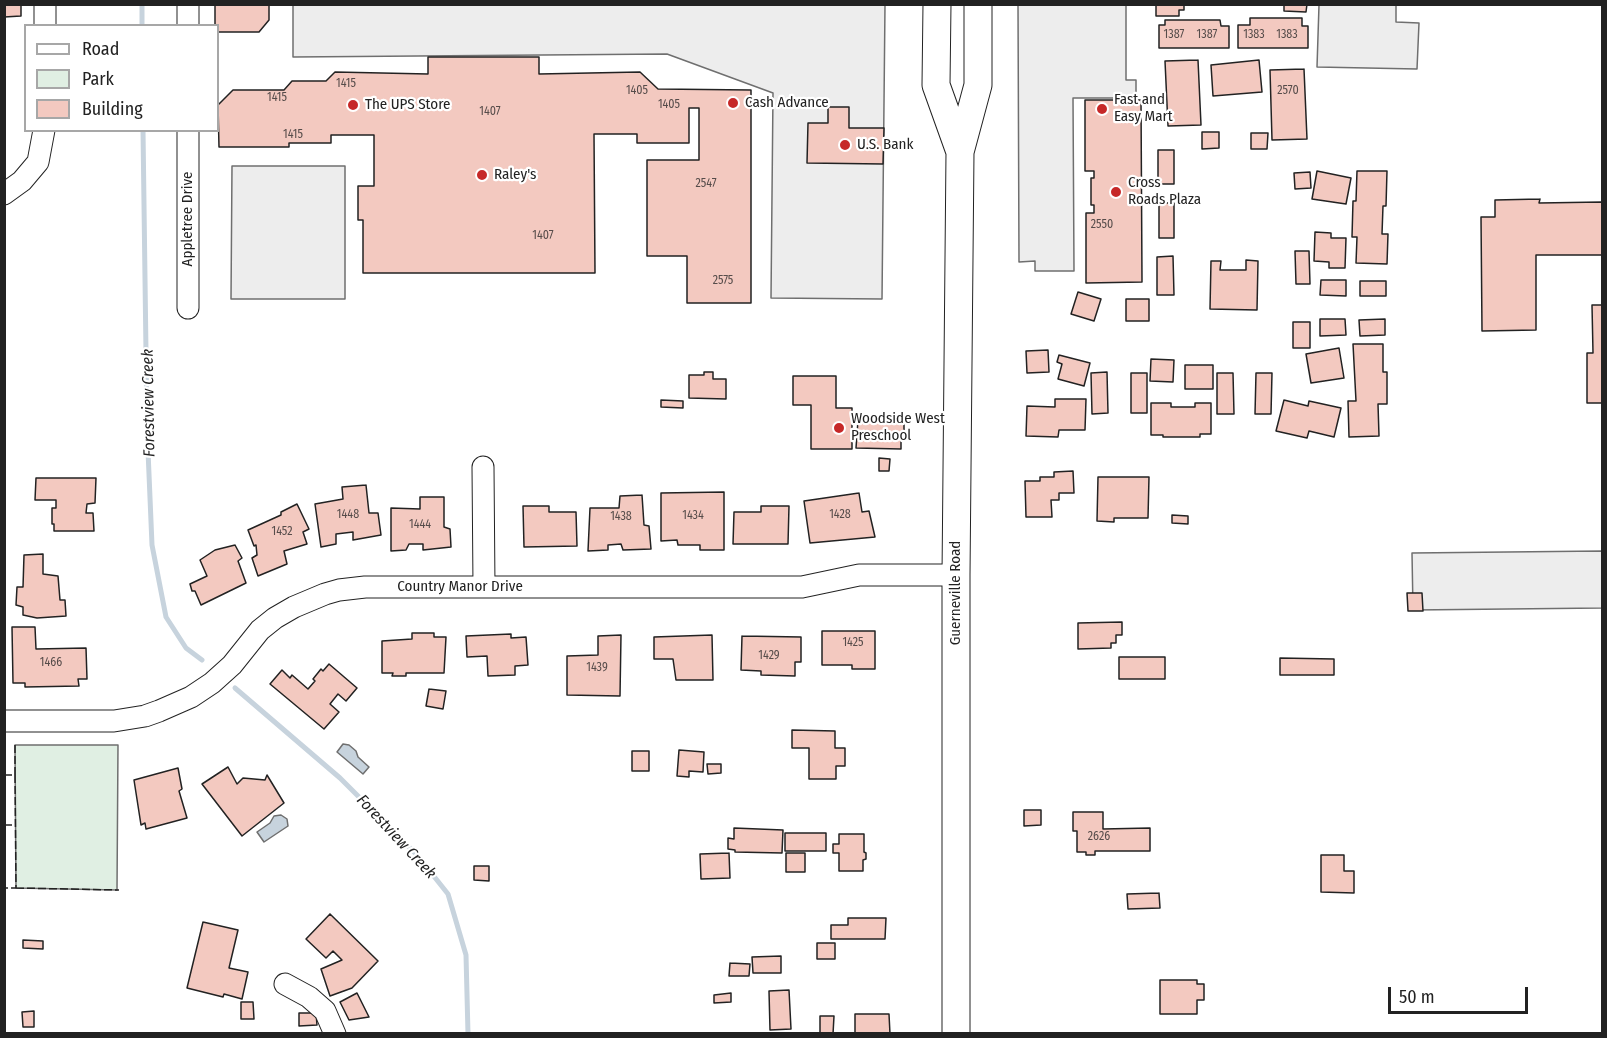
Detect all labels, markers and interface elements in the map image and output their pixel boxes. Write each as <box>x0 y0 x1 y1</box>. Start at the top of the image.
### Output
legend <box>24 24 219 132</box>
house number: 1387 <box>1164 28 1184 42</box>
house number: 1387 <box>1197 28 1217 42</box>
house number: 1383 <box>1243 28 1265 42</box>
house number: 1383 <box>1276 28 1298 42</box>
text: Road <box>82 38 119 60</box>
text: Park <box>82 68 114 90</box>
house number: 1415 <box>336 77 356 91</box>
house number: 1405 <box>626 84 648 98</box>
house number: 2570 <box>1277 84 1299 98</box>
house number: 1415 <box>267 91 287 105</box>
place label: Fast and Easy Mart <box>1114 91 1173 126</box>
place label: Cash Advance <box>745 94 829 112</box>
place label: The UPS Store <box>365 96 450 114</box>
marker: Cash Advance <box>726 96 740 110</box>
text: Building <box>82 98 143 120</box>
marker: The UPS Store <box>346 98 360 112</box>
house number: 1405 <box>658 98 680 112</box>
marker: Fast and Easy Mart <box>1095 102 1109 116</box>
house number: 1407 <box>479 105 501 119</box>
house number: 1415 <box>283 128 303 142</box>
place label: U.S. Bank <box>857 136 913 154</box>
marker: U.S. Bank <box>838 138 852 152</box>
place label: Raley's <box>494 166 536 184</box>
marker: Raley's <box>475 168 489 182</box>
street label: Appletree Drive <box>179 172 197 266</box>
place label: Cross Roads Plaza <box>1128 174 1201 209</box>
house number: 2547 <box>695 177 717 191</box>
marker: Cross Roads Plaza <box>1109 185 1123 199</box>
house number: 2550 <box>1091 218 1113 232</box>
house number: 1407 <box>532 229 554 243</box>
house number: 2575 <box>713 274 733 288</box>
water label: Forestview Creek <box>138 349 160 457</box>
place label: Woodside West Preschool <box>851 410 945 445</box>
marker: Woodside West Preschool <box>832 421 846 435</box>
house number: 1448 <box>337 508 359 522</box>
house number: 1428 <box>829 508 851 522</box>
house number: 1434 <box>682 509 704 523</box>
house number: 1438 <box>610 510 632 524</box>
house number: 1444 <box>409 518 431 532</box>
house number: 1452 <box>271 525 293 539</box>
street label: Guerneville Road <box>947 541 965 645</box>
street label: Country Manor Drive <box>397 578 523 596</box>
house number: 1425 <box>842 636 864 650</box>
house number: 1429 <box>758 649 780 663</box>
house number: 1466 <box>40 656 62 670</box>
house number: 1439 <box>586 661 608 675</box>
water label: Forestview Creek <box>352 791 440 883</box>
house number: 2626 <box>1088 830 1110 844</box>
scale bar <box>1391 975 1530 1013</box>
text: 50 m <box>1399 986 1435 1008</box>

